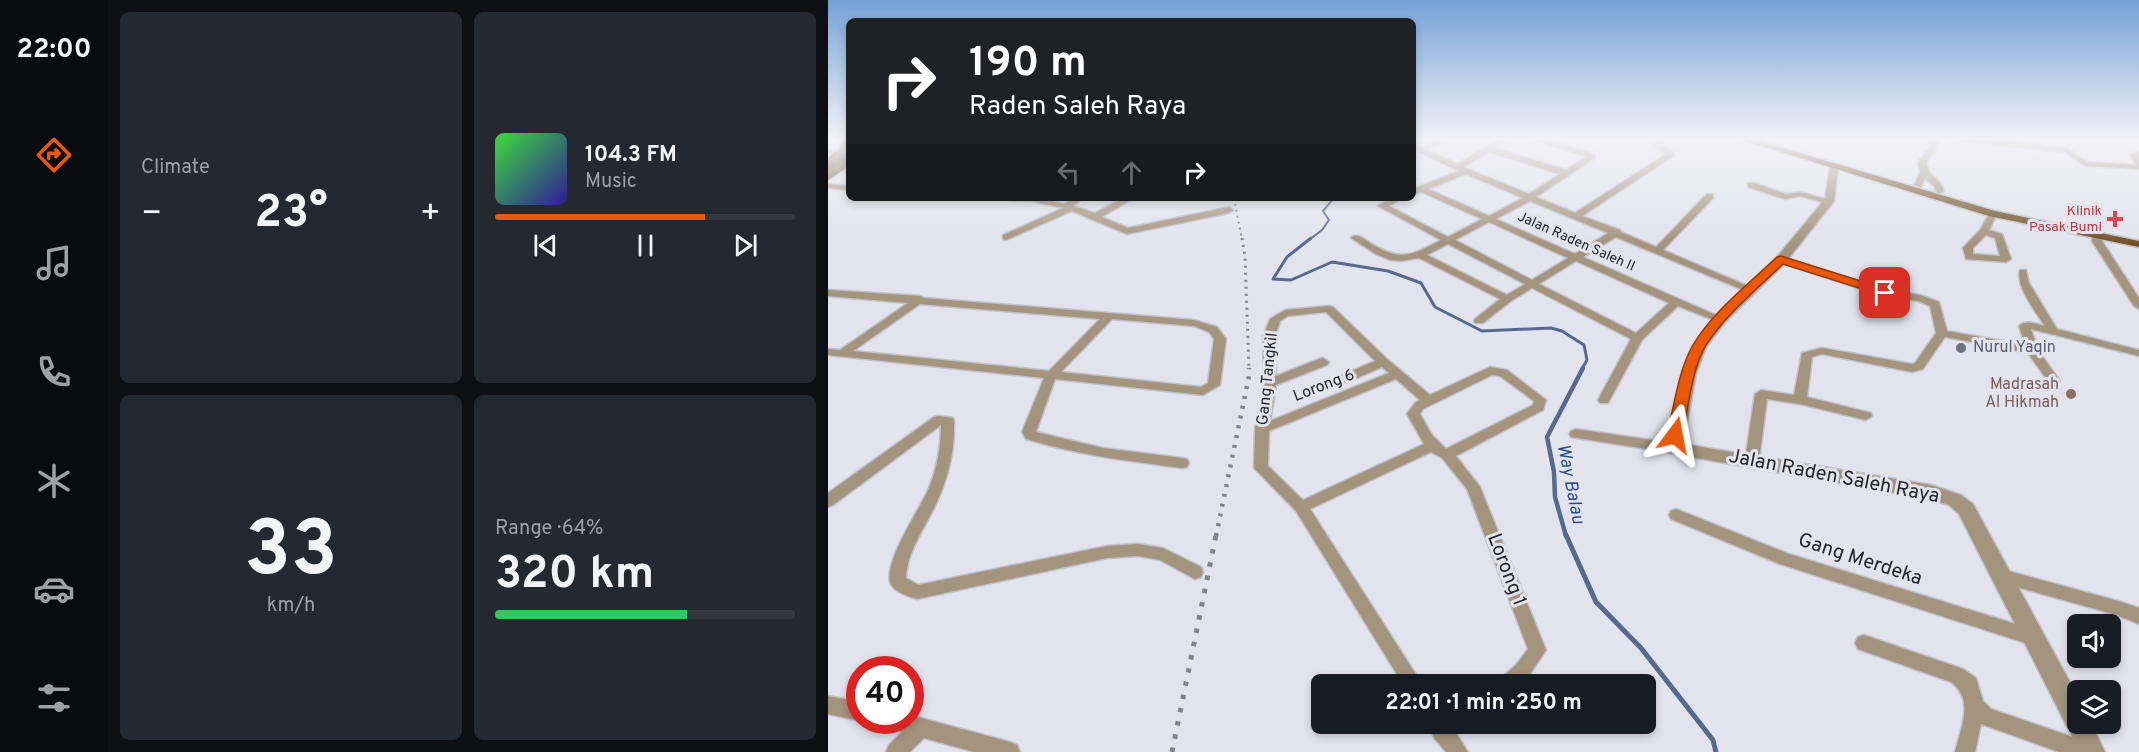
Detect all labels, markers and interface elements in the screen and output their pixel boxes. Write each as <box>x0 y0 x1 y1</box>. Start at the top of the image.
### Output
text: 22:00 <box>16 33 92 67</box>
text: 190 m <box>969 38 1087 91</box>
icon: right <box>870 42 948 120</box>
text: Raden Saleh Raya <box>969 90 1186 124</box>
icon: directions <box>33 134 75 176</box>
text: 104.3 FM <box>585 142 677 169</box>
text: Climate <box>141 155 210 181</box>
icon: left <box>1052 156 1085 189</box>
icon: ahead <box>1115 156 1148 189</box>
icon: right <box>1178 156 1211 189</box>
text: Music <box>585 169 637 195</box>
text: 23° <box>254 186 328 243</box>
text: − <box>141 194 162 236</box>
text: + <box>420 194 441 236</box>
place label: Klinik Pasak Bumi <box>2029 203 2102 236</box>
street label: Jalan Raden Saleh II <box>1515 208 1637 276</box>
marker: Klinik Pasak Bumi <box>2106 210 2124 228</box>
icon: previous <box>529 229 562 262</box>
icon: pause <box>629 229 662 262</box>
icon: next <box>729 229 762 262</box>
icon: music <box>33 242 75 284</box>
pin <box>1859 267 1910 318</box>
icon: arrive <box>1868 276 1901 309</box>
street label: Gang Tangkil <box>1253 332 1283 426</box>
place label: Nurul Yaqin <box>1973 338 2056 358</box>
marker: Nurul Yaqin <box>1954 341 1968 355</box>
icon: phone <box>33 351 75 393</box>
street label: Lorong 6 <box>1291 365 1357 407</box>
place label: Madrasah Al Hikmah <box>1985 375 2059 413</box>
marker: Madrasah Al Hikmah <box>2064 387 2078 401</box>
position arrow <box>1643 403 1707 467</box>
water label: Way Balau <box>1551 442 1589 526</box>
street label: Jalan Raden Saleh Raya <box>1726 444 1942 510</box>
icon: climate <box>33 460 75 502</box>
text: 33 <box>244 504 338 603</box>
text: Range · 64% <box>495 516 604 542</box>
street label: Gang Merdeka <box>1795 528 1925 592</box>
street label: Lorong 1 <box>1480 530 1532 610</box>
text: 320 km <box>495 547 654 604</box>
icon: car <box>33 568 75 610</box>
text: km/h <box>267 593 315 619</box>
map controls <box>2067 614 2121 734</box>
button: sound <box>2067 614 2121 668</box>
speed limit sign: 40 <box>846 656 924 734</box>
icon: filters <box>33 677 75 719</box>
button: layers <box>2067 680 2121 734</box>
text: 22:01 · 1 min · 250 m <box>1385 690 1582 717</box>

